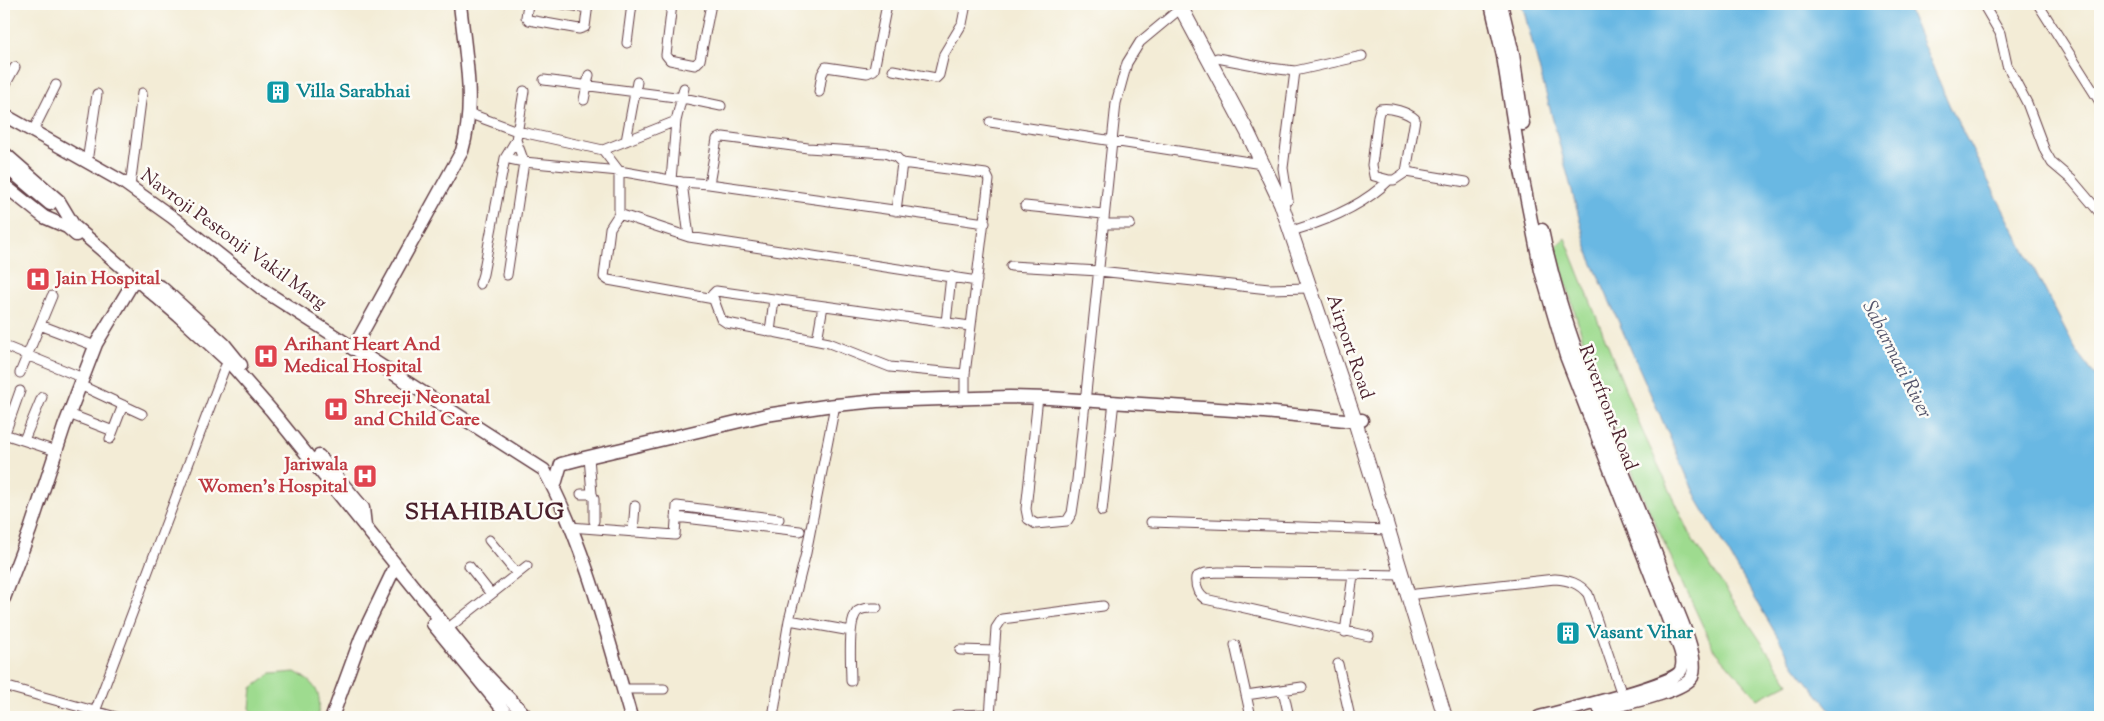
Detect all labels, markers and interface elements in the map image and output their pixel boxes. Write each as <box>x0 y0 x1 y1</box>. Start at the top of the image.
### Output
building icon: Villa Sarabhai <box>265 79 291 105</box>
place label: Villa Sarabhai <box>296 79 411 106</box>
street label: Navroji Pestonji Vakil Marg <box>134 163 332 317</box>
hospital icon: Jain Hospital <box>25 266 51 292</box>
place label: Jain Hospital <box>54 266 161 293</box>
street label: Airport Road <box>1318 291 1380 403</box>
water label: Sabarmati River <box>1854 296 1938 424</box>
place label: Arihant Heart And Medical Hospital <box>284 332 441 381</box>
street label: Riverfront Road <box>1571 341 1643 475</box>
hospital icon: Arihant Heart And Medical Hospital <box>253 343 279 369</box>
place label: Shreeji Neonatal and Child Care <box>354 385 491 434</box>
hospital icon: Shreeji Neonatal and Child Care <box>323 396 349 422</box>
place label: Jariwala Women's Hospital <box>198 452 349 501</box>
hospital icon: Jariwala Women's Hospital <box>352 463 378 489</box>
district label: SHAHIBAUG <box>405 496 565 530</box>
building icon: Vasant Vihar <box>1555 620 1581 646</box>
place label: Vasant Vihar <box>1586 620 1694 647</box>

